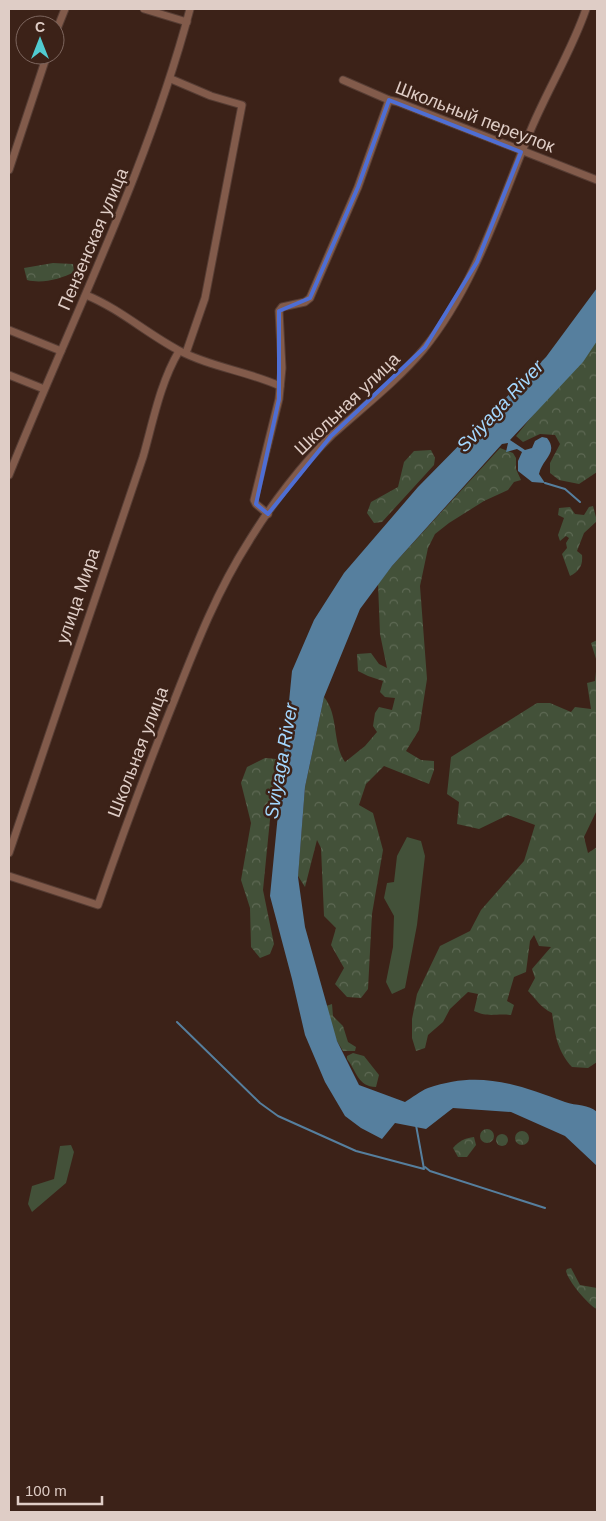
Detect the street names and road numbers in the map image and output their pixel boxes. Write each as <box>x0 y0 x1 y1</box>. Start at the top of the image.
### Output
street label: Школьный переулок <box>393 77 557 157</box>
street label: Пензенская улица <box>54 164 132 313</box>
street label: Школьная улица <box>290 348 404 459</box>
street label: улица Мира <box>52 545 104 646</box>
street label: Школьная улица <box>104 683 172 820</box>

